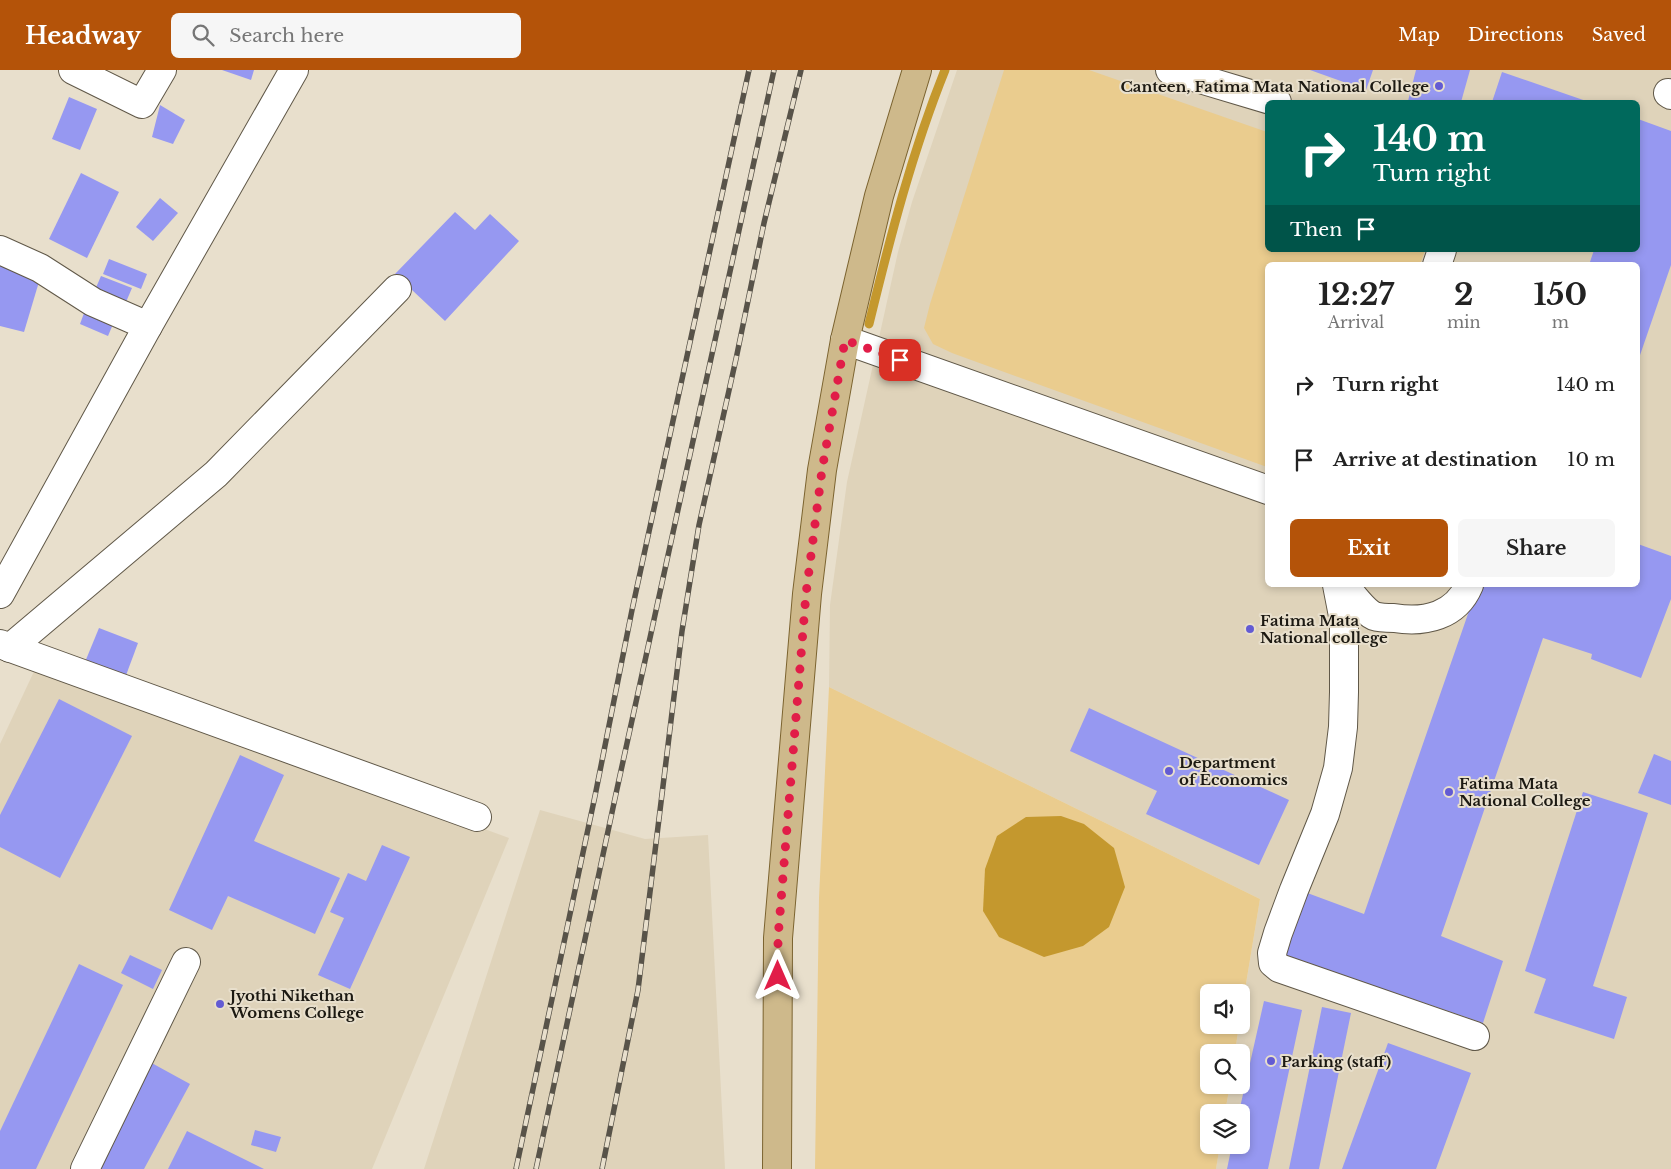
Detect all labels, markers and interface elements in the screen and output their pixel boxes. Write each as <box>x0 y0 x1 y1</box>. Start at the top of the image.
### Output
search box <box>171 13 521 58</box>
text: Headway <box>25 21 141 50</box>
icon: search <box>189 21 217 49</box>
text: Search here <box>229 24 344 47</box>
text: Map <box>1398 24 1440 46</box>
text: Directions <box>1468 24 1564 46</box>
text: Saved <box>1592 24 1646 46</box>
place label: Canteen, Fatima Mata National College <box>1120 77 1429 96</box>
marker: Canteen, Fatima Mata National College <box>1433 80 1445 92</box>
text: 140 m <box>1373 117 1486 160</box>
icon: right <box>1290 120 1355 185</box>
text: Turn right <box>1373 160 1491 187</box>
icon: arrive <box>1352 215 1380 243</box>
text: Then <box>1290 218 1342 241</box>
text: 12:27 <box>1318 276 1394 313</box>
text: 2 <box>1454 276 1474 313</box>
text: 150 <box>1533 276 1587 313</box>
text: Arrival <box>1328 312 1384 332</box>
text: min <box>1447 312 1481 332</box>
text: m <box>1552 312 1569 332</box>
pin <box>879 339 921 381</box>
icon: arrive <box>886 346 914 374</box>
icon: right <box>1290 371 1318 399</box>
text: Turn right <box>1333 373 1439 396</box>
text: 140 m <box>1556 373 1615 396</box>
icon: arrive <box>1290 446 1318 474</box>
text: Arrive at destination <box>1333 448 1537 471</box>
text: 10 m <box>1567 448 1615 471</box>
button: Exit <box>1290 519 1448 577</box>
button: Share <box>1458 519 1615 577</box>
place label: Fatima Mata National college <box>1260 611 1388 647</box>
marker: Fatima Mata National college <box>1244 623 1256 635</box>
place label: Department of Economics <box>1179 753 1288 789</box>
marker: Department of Economics <box>1163 765 1175 777</box>
place label: Fatima Mata National College <box>1459 774 1591 810</box>
marker: Fatima Mata National College <box>1443 786 1455 798</box>
position arrow <box>751 949 803 1001</box>
map controls <box>1200 984 1250 1154</box>
button: sound <box>1200 984 1250 1034</box>
place label: Jyothi Nikethan Womens College <box>227 986 364 1022</box>
marker: Jyothi Nikethan Womens College <box>214 998 226 1010</box>
button: search <box>1200 1044 1250 1094</box>
place label: Parking (staff) <box>1281 1052 1391 1071</box>
marker: Parking (staff) <box>1265 1055 1277 1067</box>
button: layers <box>1200 1104 1250 1154</box>

